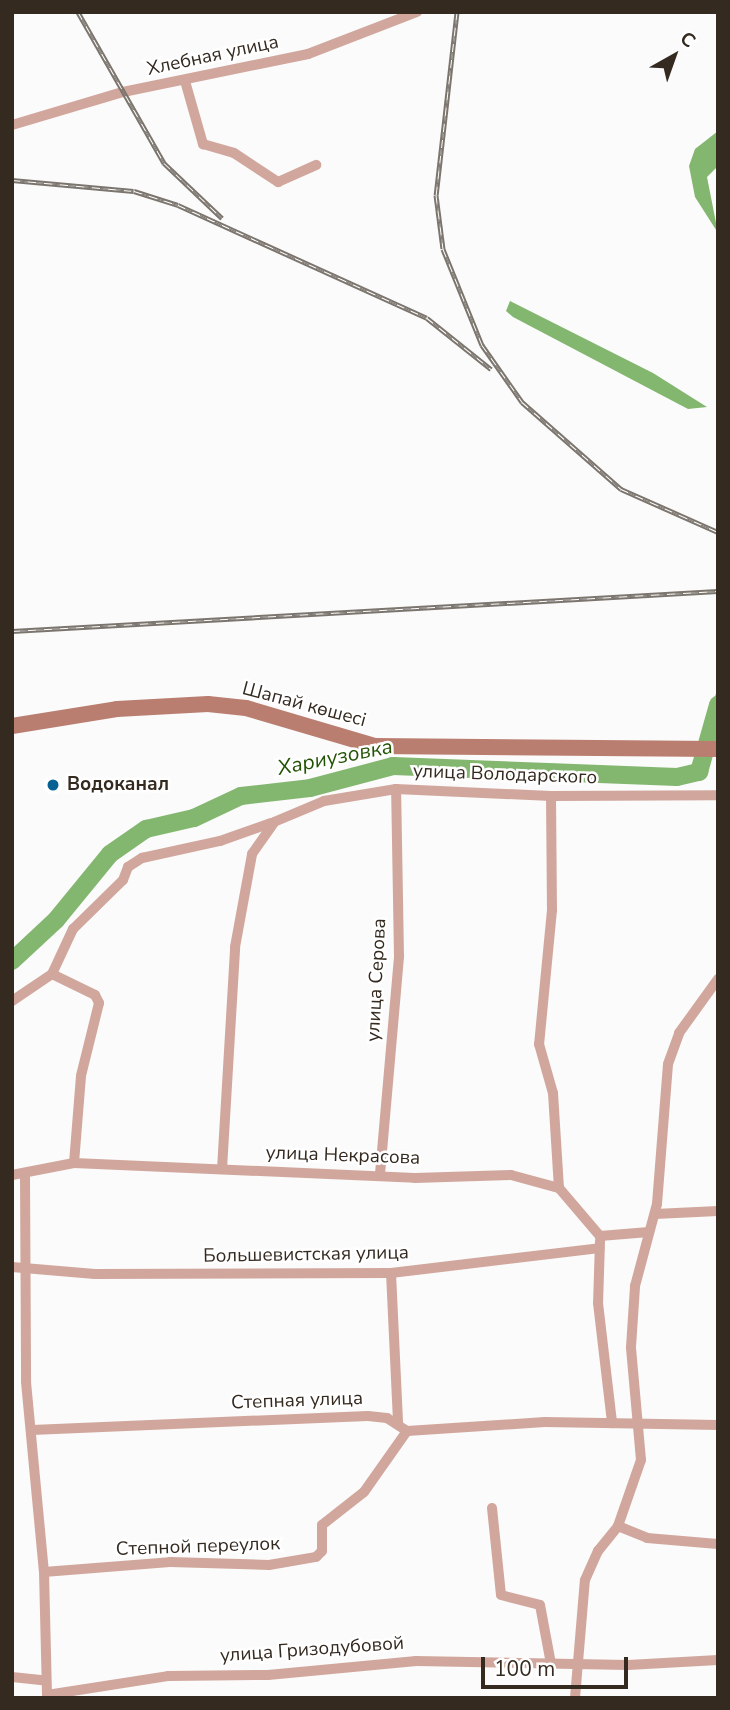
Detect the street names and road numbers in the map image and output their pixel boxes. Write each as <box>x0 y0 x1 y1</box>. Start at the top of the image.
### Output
street label: Хлебная улица <box>145 31 281 81</box>
street label: Шапай көшесі <box>240 678 368 732</box>
street label: улица Володарского <box>412 760 598 790</box>
street label: улица Серова <box>362 918 392 1042</box>
street label: улица Некрасова <box>265 1142 421 1170</box>
street label: Большевистская улица <box>203 1242 409 1268</box>
street label: Степная улица <box>231 1387 363 1415</box>
street label: Степной переулок <box>115 1533 281 1561</box>
street label: улица Гризодубовой <box>219 1632 405 1668</box>

